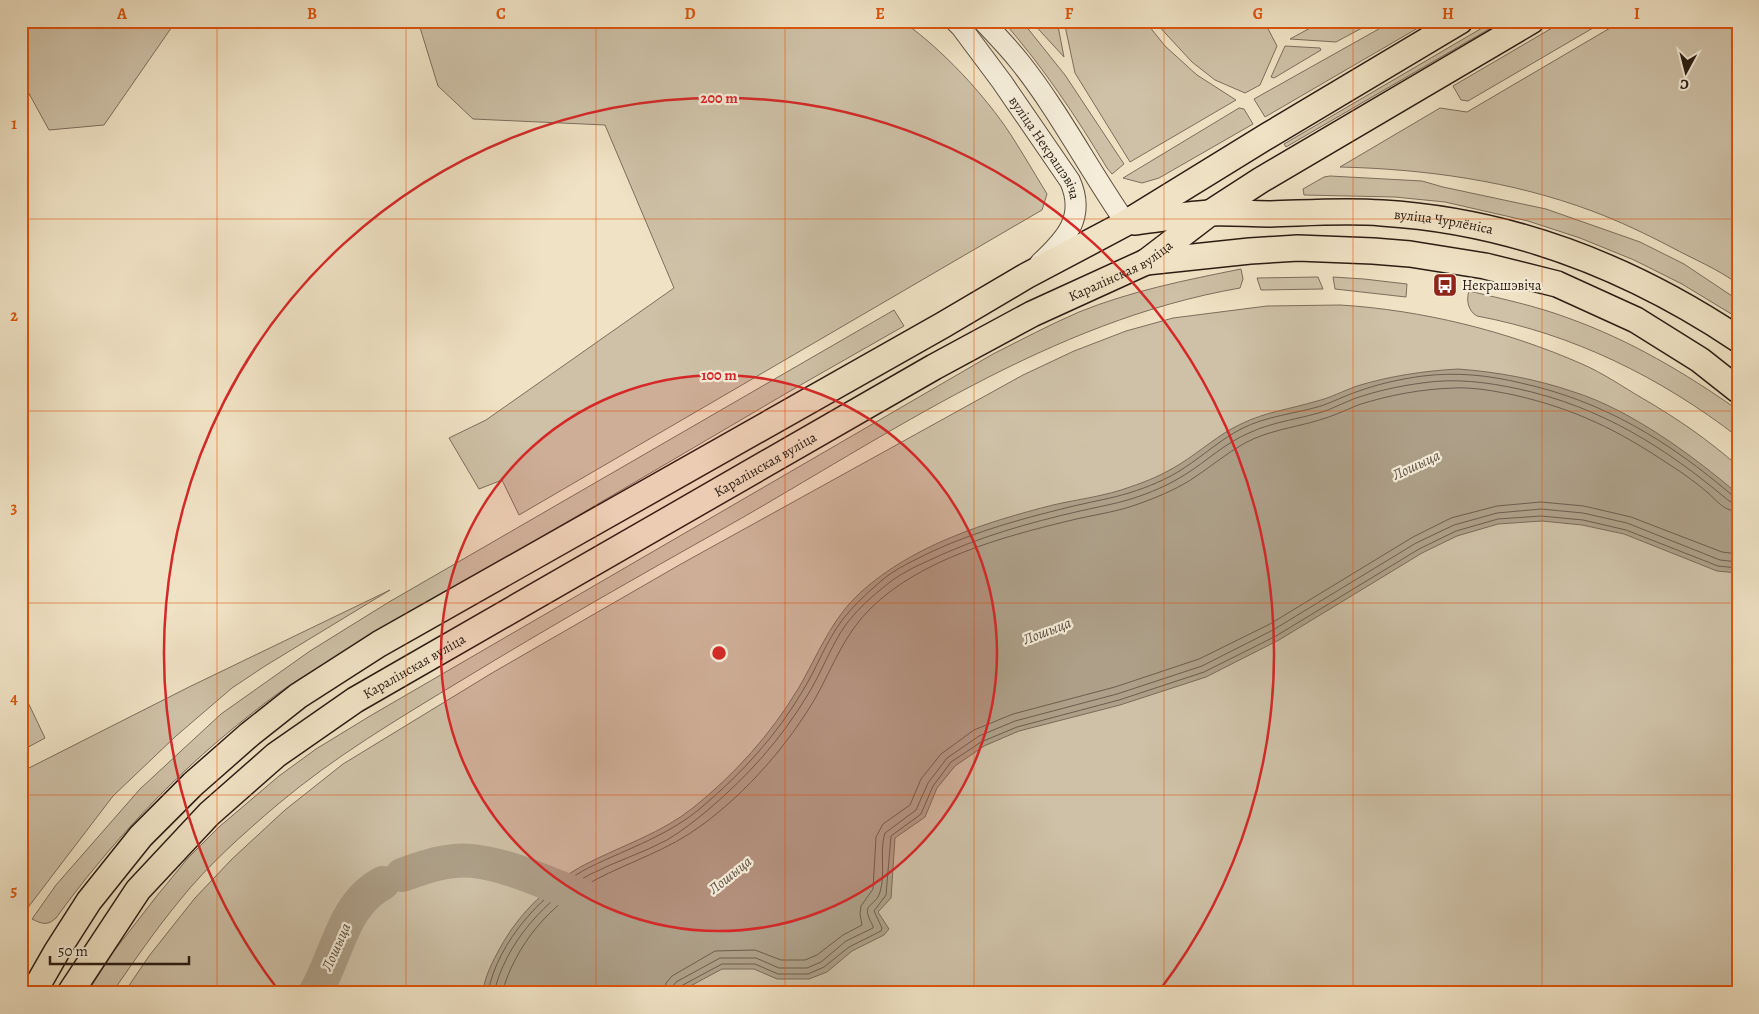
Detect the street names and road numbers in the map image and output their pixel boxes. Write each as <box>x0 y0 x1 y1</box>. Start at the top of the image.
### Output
street label: вуліца Некрашэвіча <box>1005 92 1085 202</box>
street label: вуліца Чурлёніса <box>1393 204 1496 239</box>
street label: Каралінская вуліца <box>1065 235 1177 306</box>
street label: Каралінская вуліца <box>710 427 820 501</box>
street label: Каралінская вуліца <box>359 629 469 703</box>

